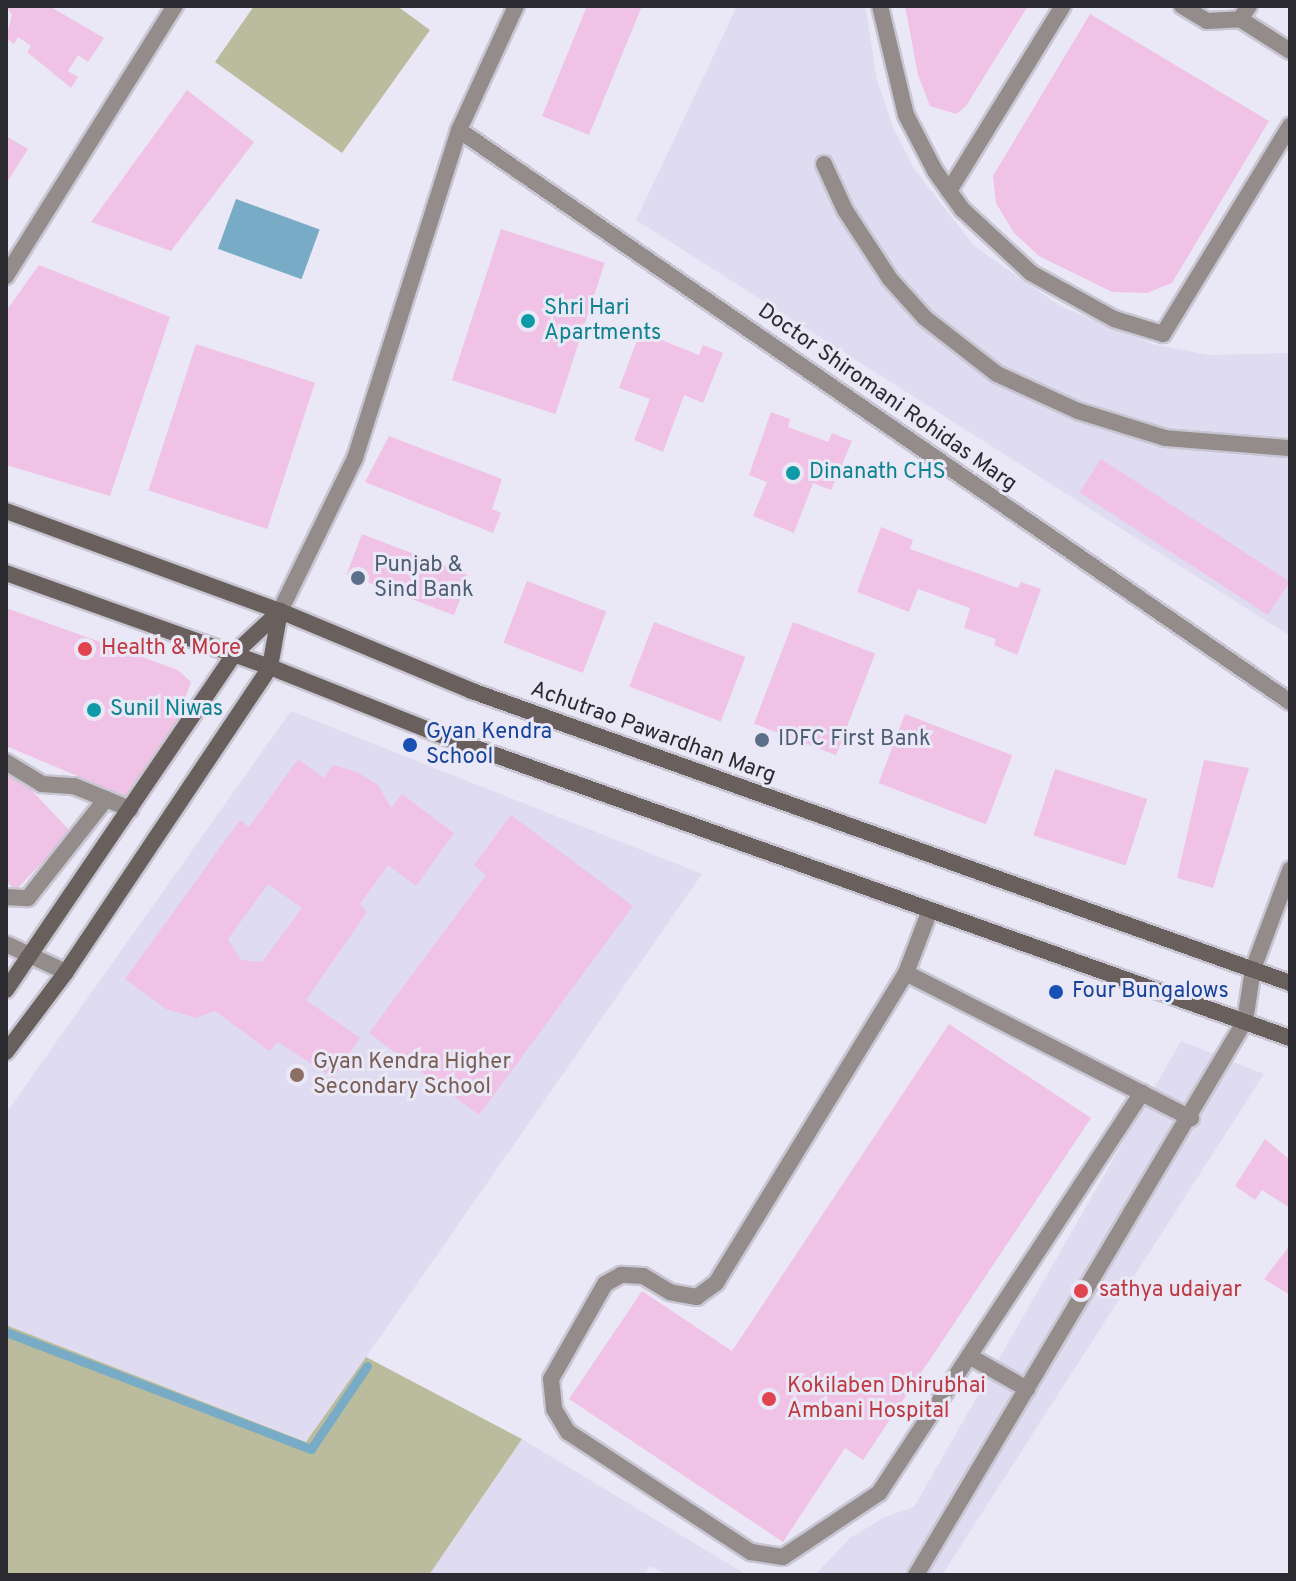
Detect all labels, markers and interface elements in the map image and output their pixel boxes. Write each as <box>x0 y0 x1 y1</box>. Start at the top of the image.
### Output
place label: Shri Hari Apartments <box>544 295 661 346</box>
street label: Doctor Shiromani Rohidas Marg <box>752 298 1022 498</box>
marker: Shri Hari Apartments <box>519 312 537 330</box>
place label: Dinanath CHS <box>809 460 946 486</box>
marker: Dinanath CHS <box>784 464 802 482</box>
place label: Punjab & Sind Bank <box>374 552 474 604</box>
marker: Punjab & Sind Bank <box>349 569 367 587</box>
place label: Health & More <box>101 636 241 662</box>
marker: Health & More <box>76 640 94 658</box>
street label: Achutrao Pawardhan Marg <box>527 676 779 790</box>
place label: Sunil Niwas <box>110 697 223 723</box>
marker: Sunil Niwas <box>85 701 103 719</box>
place label: Gyan Kendra School <box>426 719 552 770</box>
place label: IDFC First Bank <box>778 727 931 753</box>
marker: IDFC First Bank <box>753 731 771 749</box>
marker: Gyan Kendra School <box>401 736 419 754</box>
place label: Four Bungalows <box>1072 979 1229 1005</box>
marker: Four Bungalows <box>1047 983 1065 1001</box>
place label: Gyan Kendra Higher Secondary School <box>313 1049 511 1100</box>
marker: Gyan Kendra Higher Secondary School <box>288 1066 306 1084</box>
place label: sathya udaiyar <box>1099 1278 1242 1304</box>
marker: sathya udaiyar <box>1070 1280 1092 1302</box>
place label: Kokilaben Dhirubhai Ambani Hospital <box>787 1373 986 1424</box>
marker: Kokilaben Dhirubhai Ambani Hospital <box>758 1388 780 1410</box>

